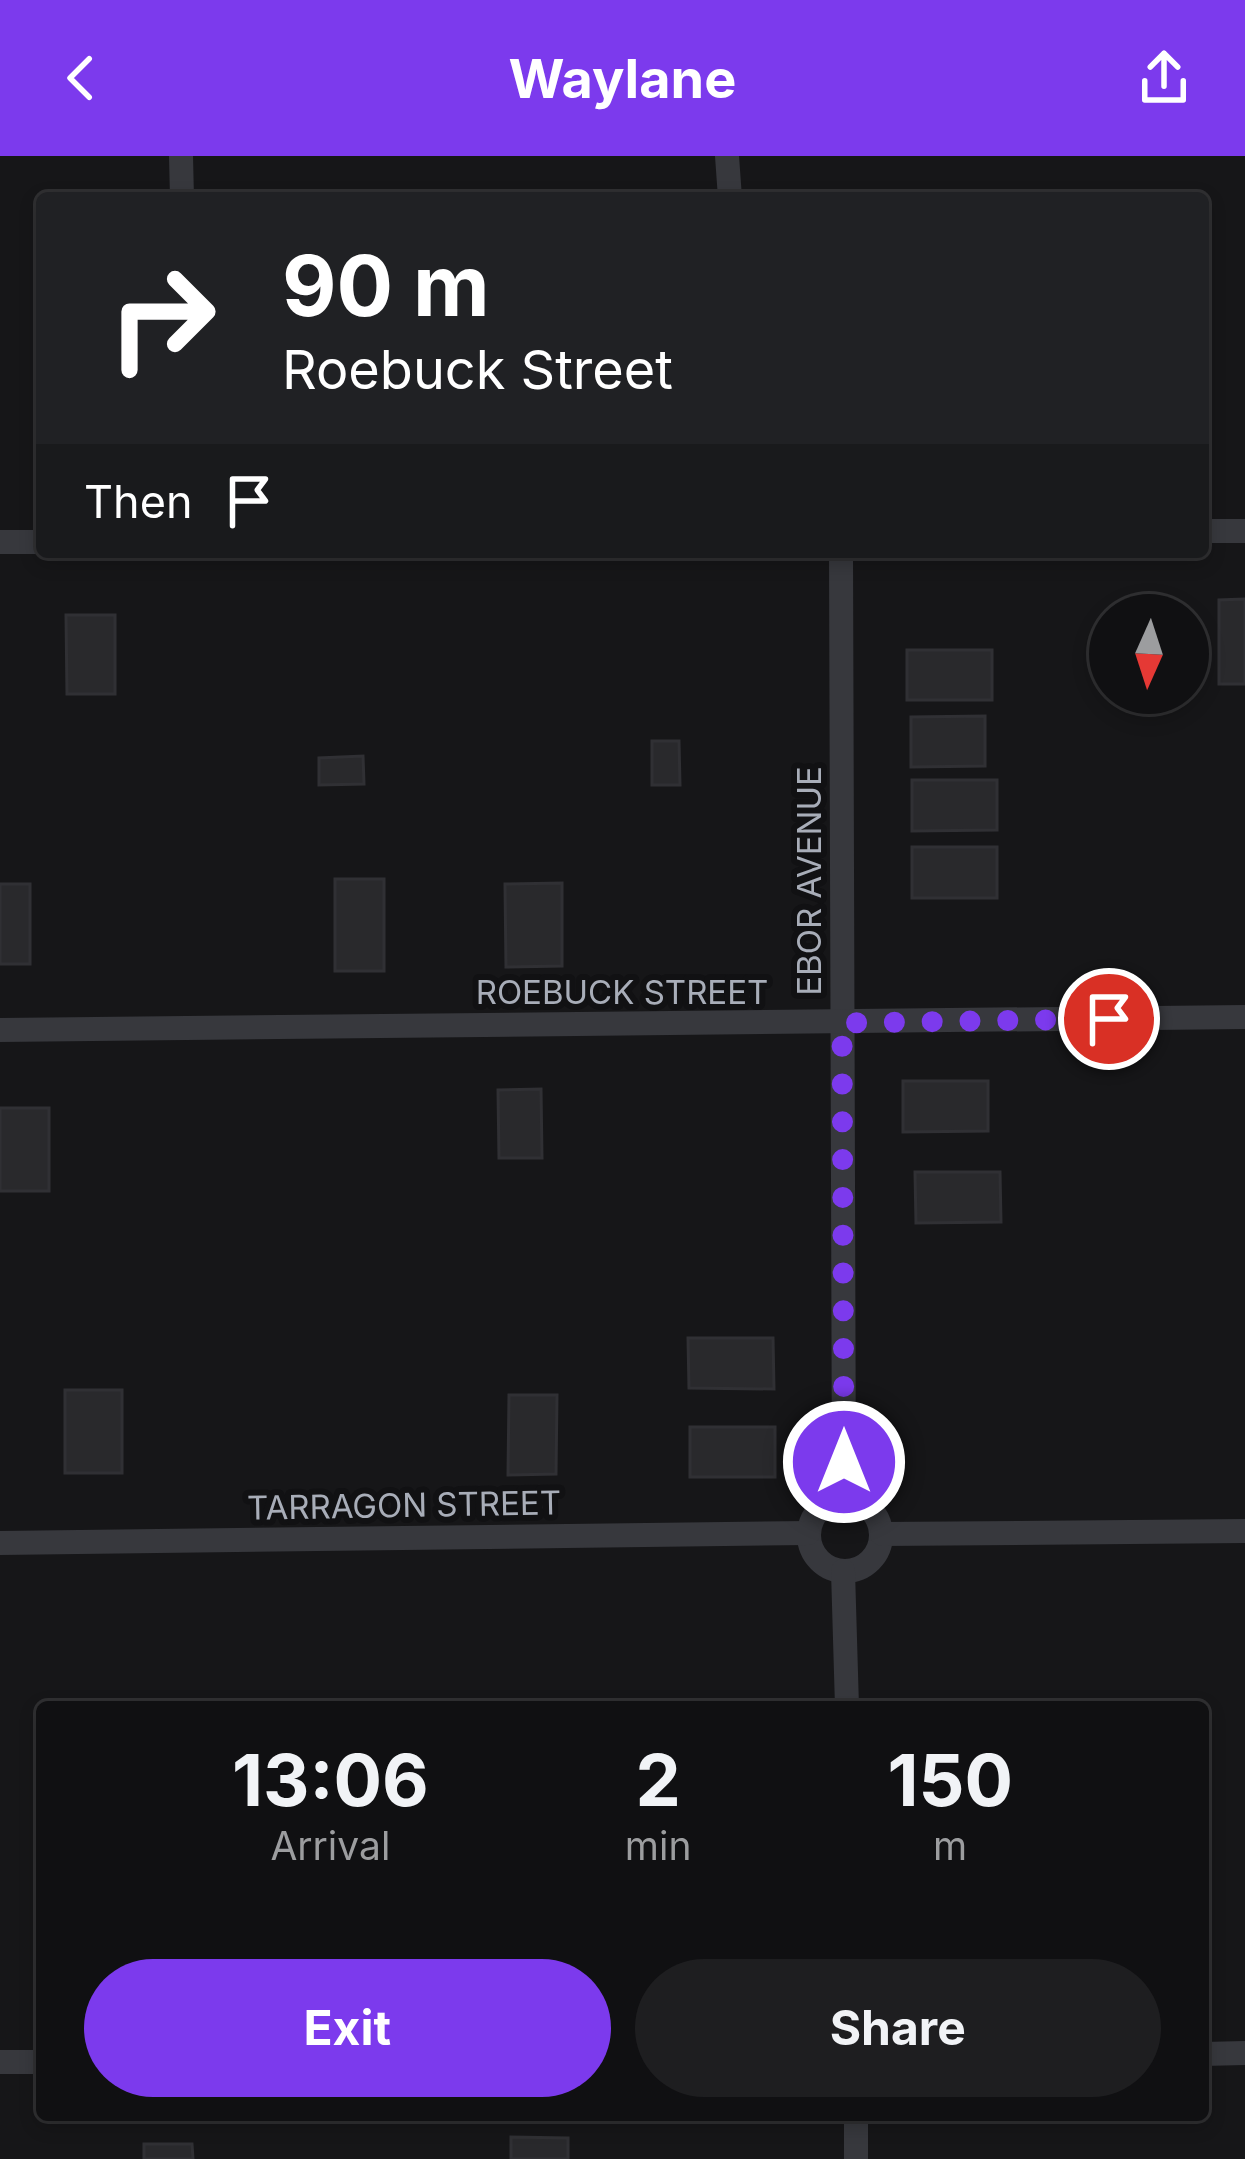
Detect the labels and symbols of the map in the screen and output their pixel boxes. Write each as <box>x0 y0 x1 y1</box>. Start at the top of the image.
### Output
north arrow <box>1089 594 1209 714</box>
street label: EBOR AVENUE <box>789 766 829 996</box>
pin <box>1058 968 1160 1070</box>
street label: ROEBUCK STREET <box>476 972 768 1012</box>
position arrow <box>781 1399 907 1525</box>
street label: TARRAGON STREET <box>247 1482 561 1528</box>

